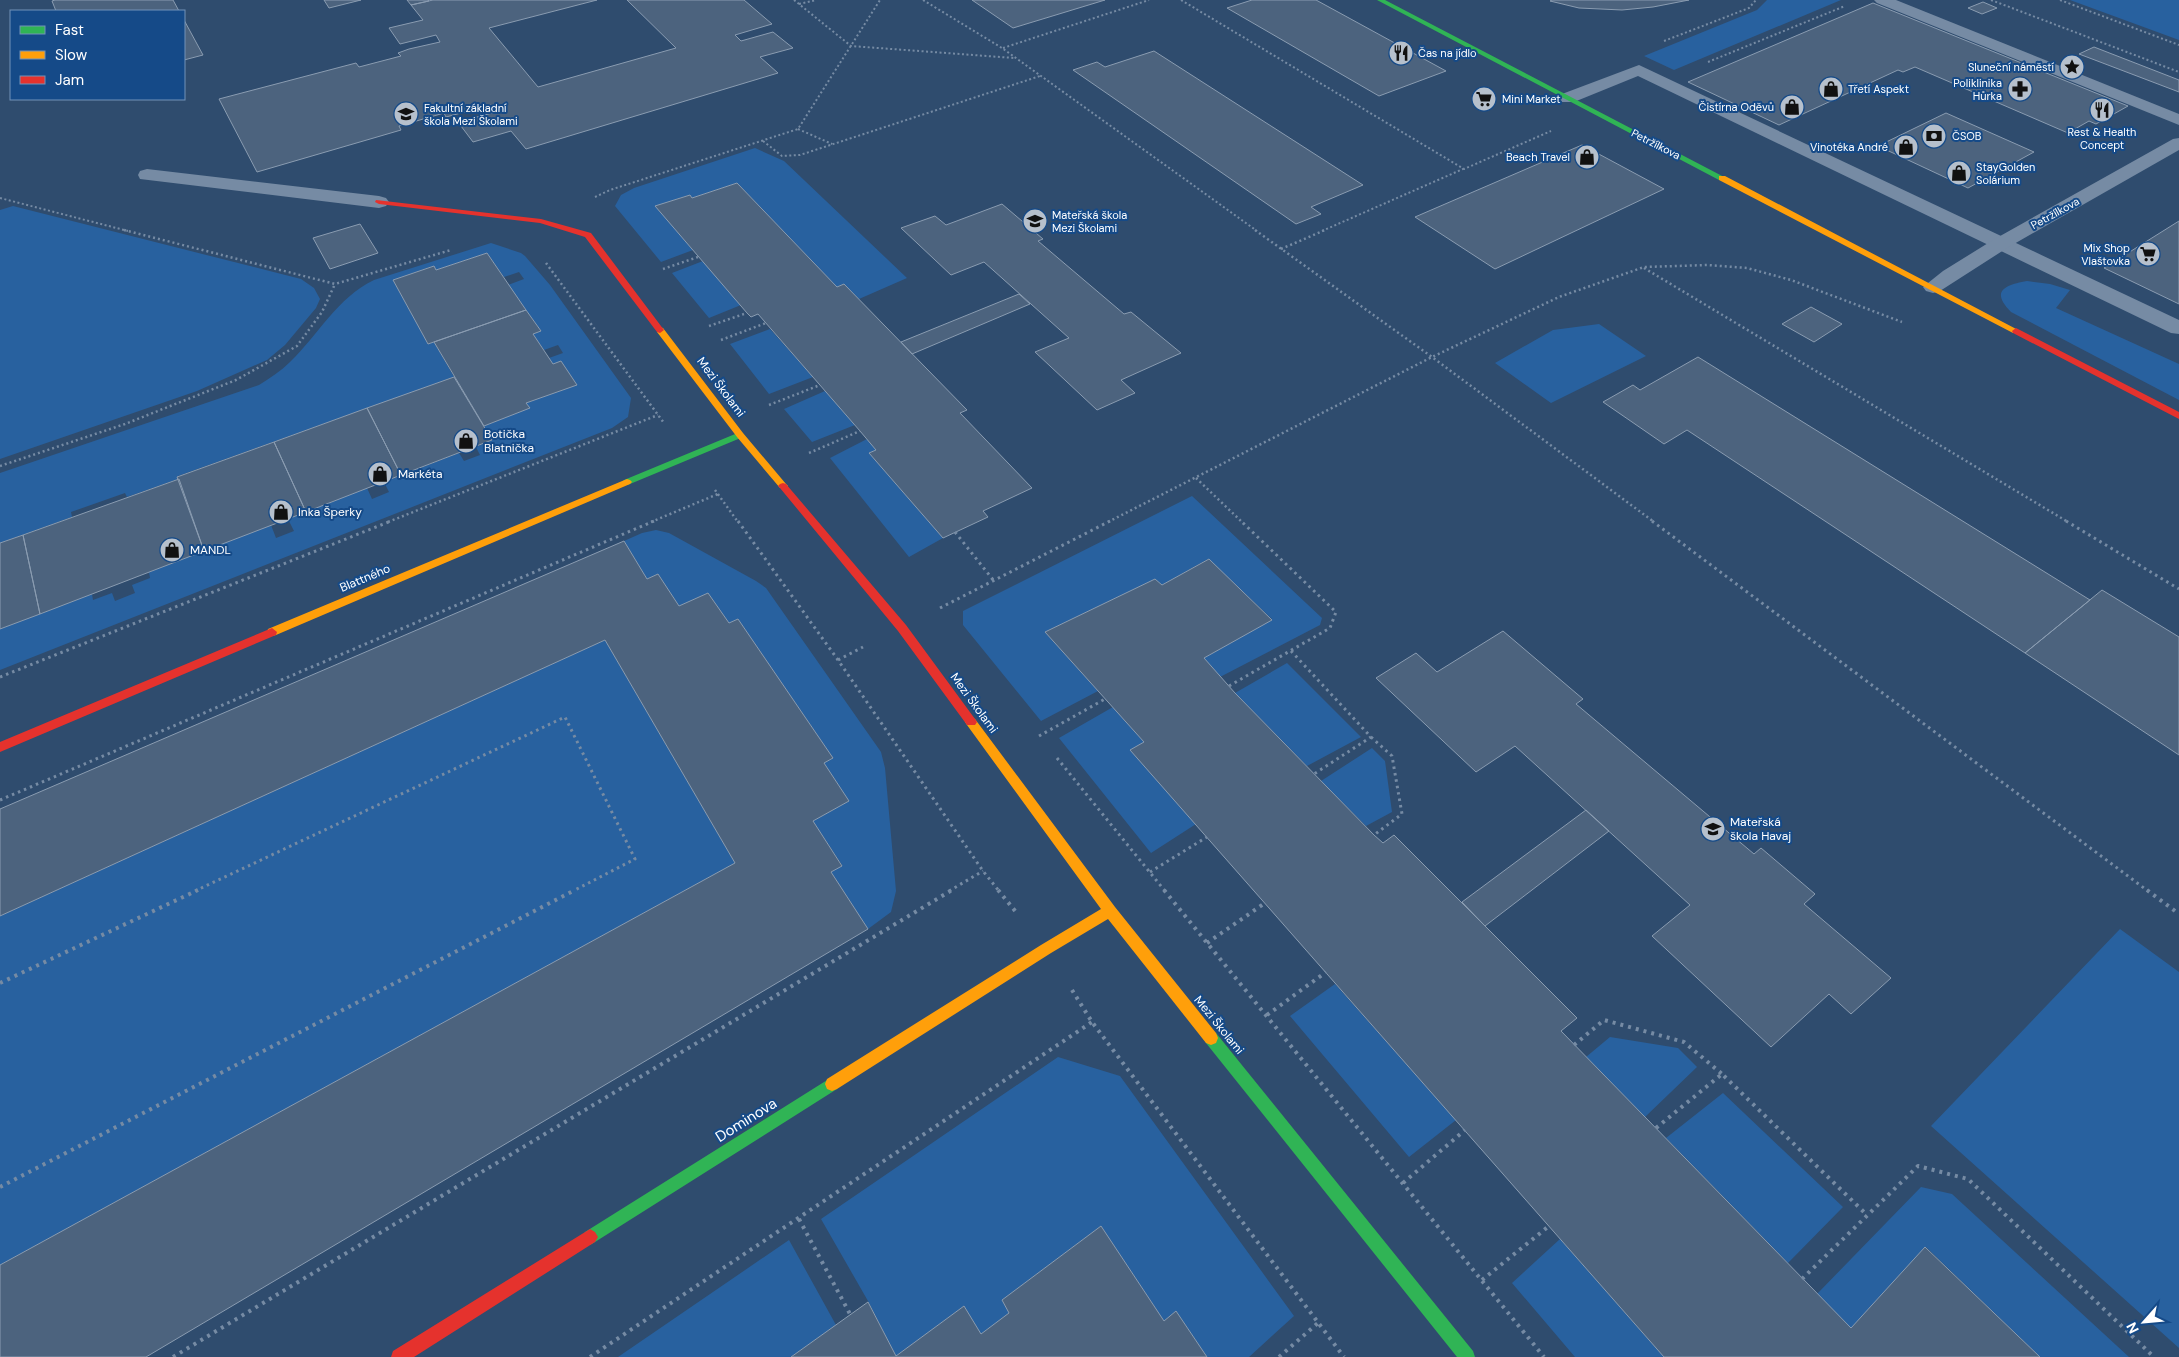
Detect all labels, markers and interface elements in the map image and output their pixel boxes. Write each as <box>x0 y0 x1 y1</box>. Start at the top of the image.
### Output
legend <box>10 10 185 100</box>
text: Fast <box>55 20 84 40</box>
restaurant icon: Čas na jídlo <box>1388 40 1414 66</box>
text: Slow <box>55 45 88 65</box>
place label: Čas na jídlo <box>1418 46 1477 60</box>
place icon: Sluneční náměstí <box>2059 54 2085 80</box>
place label: Sluneční náměstí <box>1968 60 2055 74</box>
text: Jam <box>55 70 84 90</box>
shop icon: Třetí Aspekt <box>1818 76 1844 102</box>
place label: Poliklinika Hůrka <box>1953 76 2002 103</box>
pharmacy icon: Poliklinika Hůrka <box>2007 76 2033 102</box>
place label: Třetí Aspekt <box>1848 82 1909 96</box>
supermarket icon: Mini Market <box>1471 86 1497 112</box>
place label: Mini Market <box>1502 92 1561 106</box>
shop icon: Čistírna Oděvů <box>1779 94 1805 120</box>
restaurant icon: Rest & Health Concept <box>2089 97 2115 123</box>
place label: Čistírna Oděvů <box>1699 100 1774 114</box>
school or university icon: Fakultní základní škola Mezi Školami <box>393 101 419 127</box>
place label: Fakultní základní škola Mezi Školami <box>424 101 518 128</box>
bank icon: ČSOB <box>1921 123 1947 149</box>
place label: Rest & Health Concept <box>2068 125 2136 152</box>
street label: Petržílkova <box>1629 126 1683 162</box>
place label: ČSOB <box>1952 129 1982 143</box>
shop icon: Vinotéka André <box>1893 134 1919 160</box>
place label: Vinotéka André <box>1810 140 1888 154</box>
shop icon: Beach Travel <box>1574 144 1600 170</box>
place label: Beach Travel <box>1506 150 1570 164</box>
shop icon: StayGolden Solárium <box>1946 160 1972 186</box>
place label: StayGolden Solárium <box>1976 160 2035 187</box>
street label: Petržílkova <box>2028 194 2082 232</box>
school or university icon: Mateřská škola Mezi Školami <box>1022 208 1048 234</box>
place label: Mateřská škola Mezi Školami <box>1052 208 1127 235</box>
place label: Mix Shop Vlaštovka <box>2081 241 2130 268</box>
supermarket icon: Mix Shop Vlaštovka <box>2135 241 2161 267</box>
street label: Mezi Školami <box>693 354 749 420</box>
place label: Botička Blatnička <box>484 426 534 456</box>
shop icon: Botička Blatnička <box>453 428 479 454</box>
shop icon: Markéta <box>367 461 393 487</box>
place label: Markéta <box>398 466 443 482</box>
shop icon: Inka Šperky <box>268 499 294 525</box>
place label: Inka Šperky <box>298 504 362 520</box>
shop icon: MANDL <box>159 537 185 563</box>
place label: MANDL <box>190 542 231 558</box>
street label: Blattného <box>337 560 393 596</box>
street label: Mezi Školami <box>947 670 1001 736</box>
place label: Mateřská škola Havaj <box>1730 814 1791 844</box>
school or university icon: Mateřská škola Havaj <box>1700 816 1726 842</box>
street label: Mezi Školami <box>1190 992 1248 1058</box>
street label: Dominova <box>711 1093 781 1147</box>
north arrow <box>2119 1297 2169 1347</box>
text: N <box>2122 1319 2143 1337</box>

